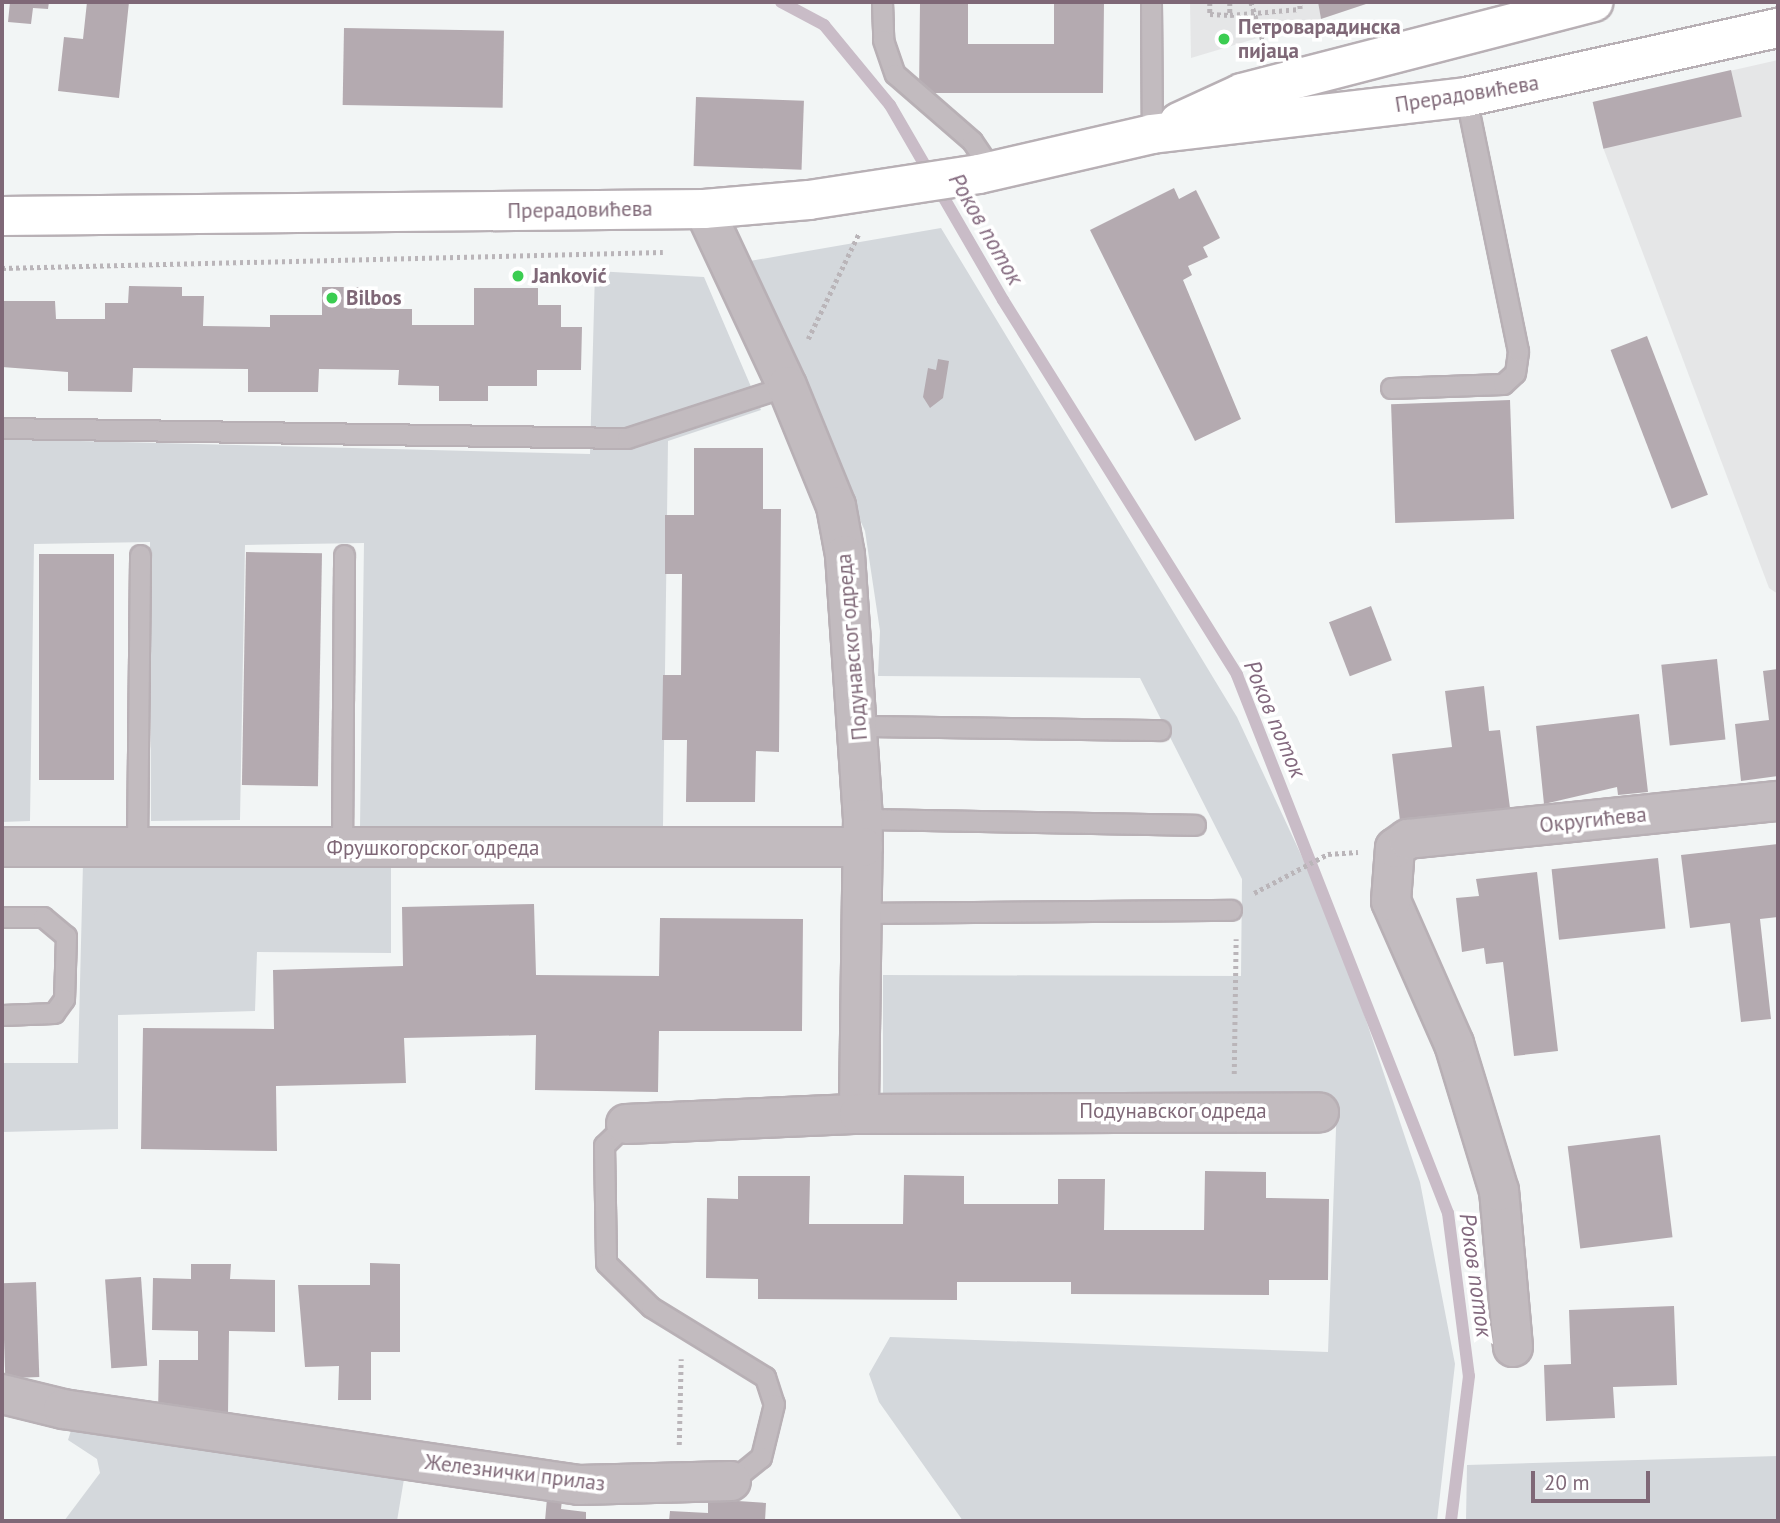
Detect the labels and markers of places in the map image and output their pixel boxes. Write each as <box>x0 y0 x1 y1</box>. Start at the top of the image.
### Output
place label: Петроварадинска пијаца <box>1238 14 1401 64</box>
marker: Петроварадинска пијаца <box>1216 31 1232 47</box>
place label: Janković <box>532 263 607 289</box>
marker: Janković <box>510 268 526 284</box>
place label: Bilbos <box>346 285 402 311</box>
marker: Bilbos <box>324 290 340 306</box>

